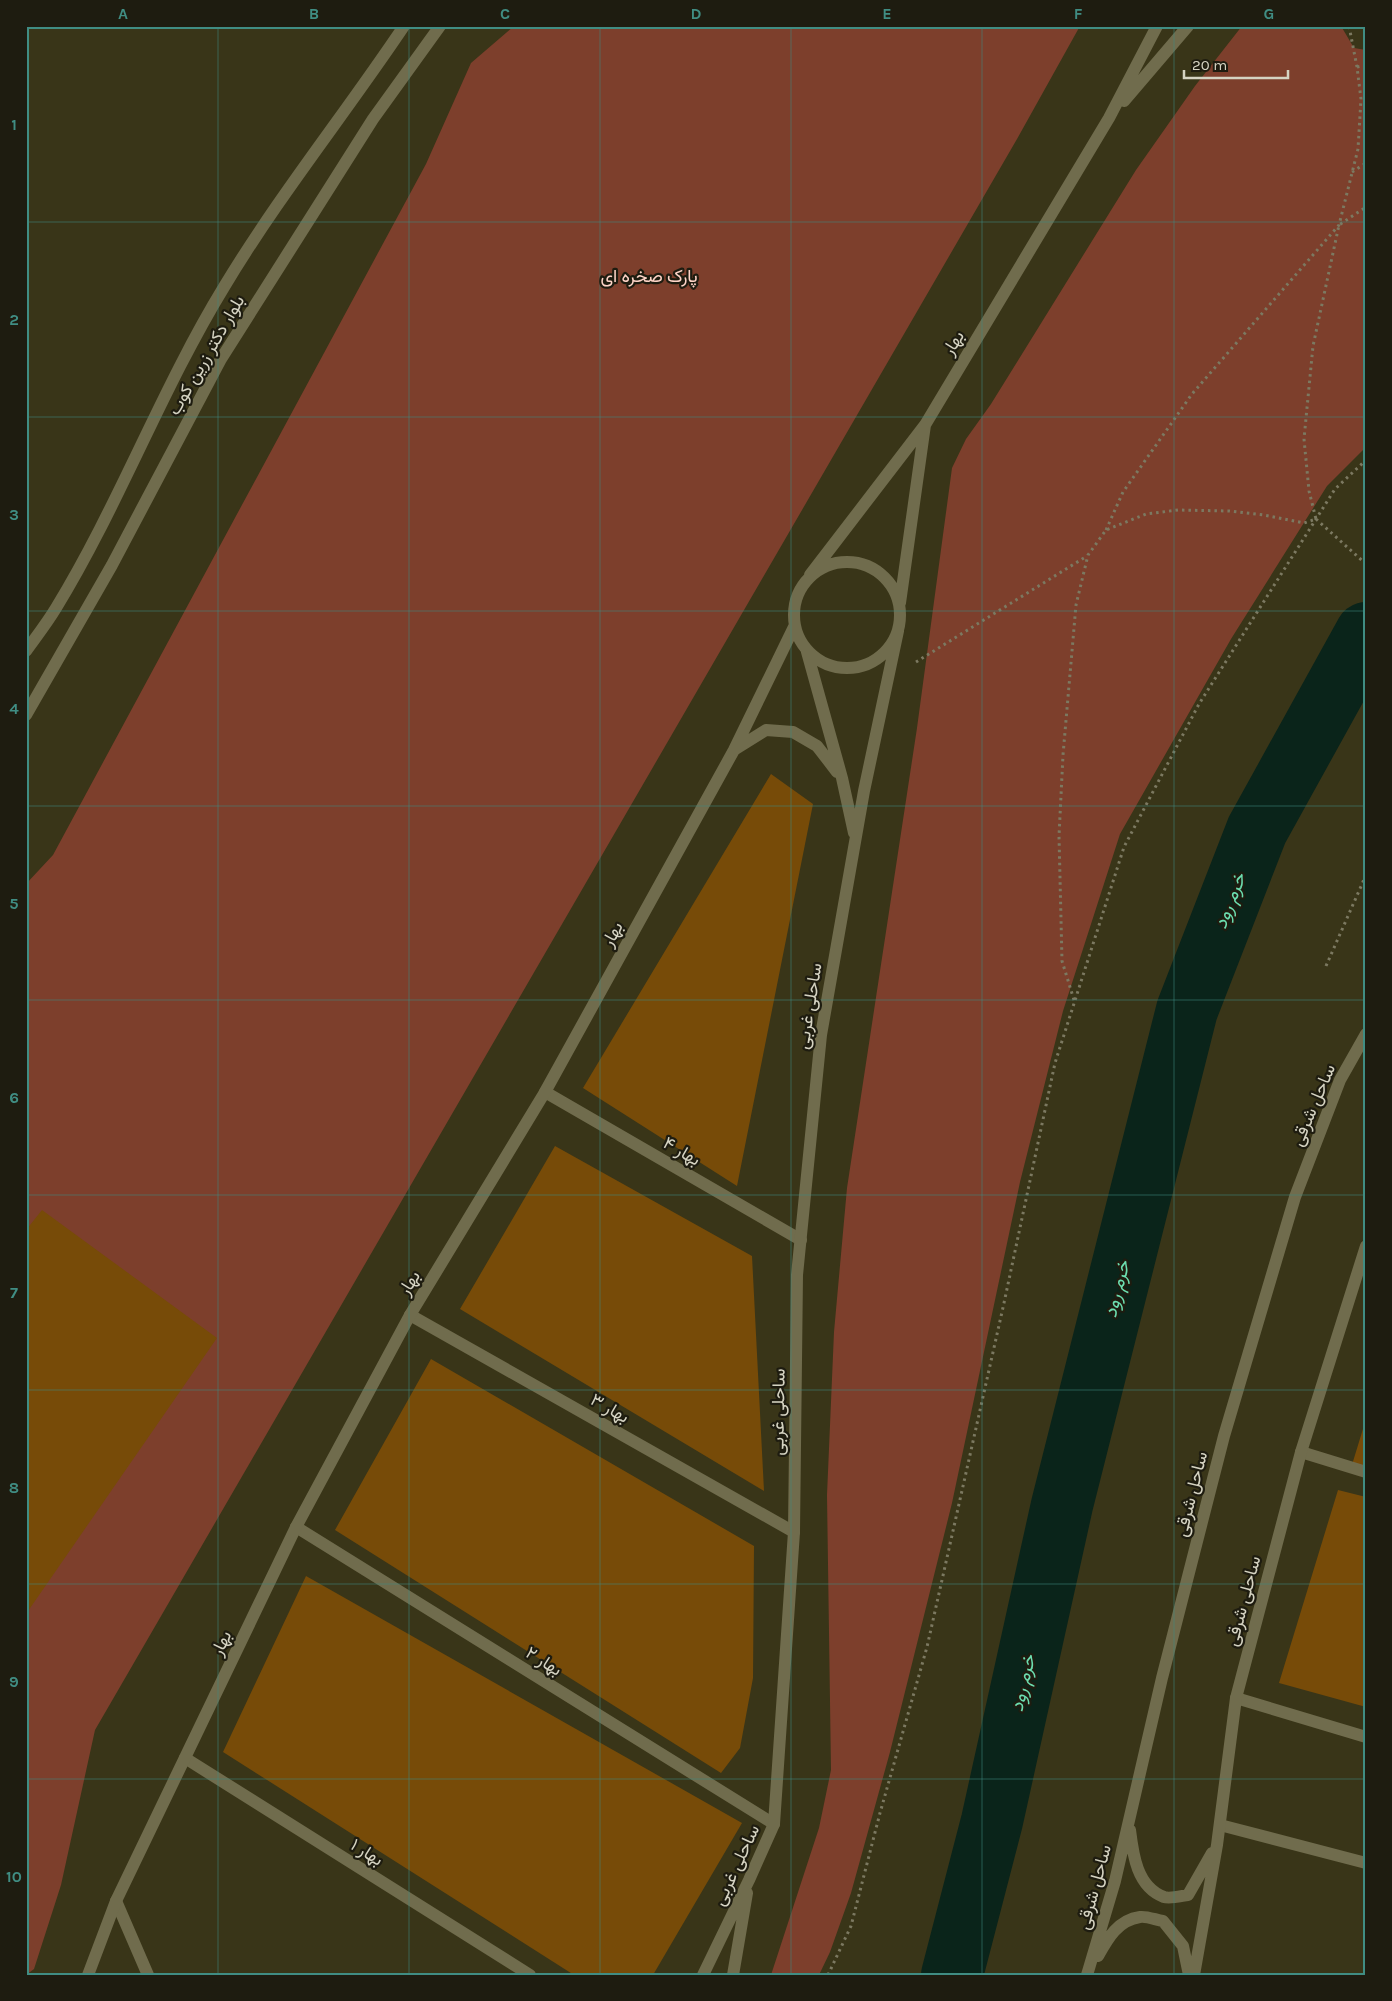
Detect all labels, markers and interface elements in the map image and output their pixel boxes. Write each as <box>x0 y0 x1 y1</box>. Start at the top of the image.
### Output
text: A <box>118 4 128 23</box>
text: B <box>309 4 319 23</box>
text: C <box>500 4 510 23</box>
text: D <box>691 4 702 23</box>
text: E <box>882 4 892 23</box>
text: F <box>1074 4 1083 23</box>
text: G <box>1264 4 1274 23</box>
scale bar <box>1184 48 1288 80</box>
text: 20 m <box>1192 56 1227 74</box>
text: 1 <box>11 115 17 134</box>
park label: پارک صخره ای <box>600 265 698 288</box>
street label: بلوار دکتر زرین کوب <box>163 291 249 419</box>
text: 2 <box>9 310 19 329</box>
street label: بهار <box>937 327 969 360</box>
text: 3 <box>9 505 19 524</box>
text: 4 <box>9 699 19 718</box>
water label: خرم رود <box>1209 869 1252 932</box>
text: 5 <box>9 894 19 913</box>
street label: بهار <box>596 918 628 951</box>
street label: ساحلی غربی <box>791 961 827 1051</box>
street label: ساحل شرقی <box>1286 1061 1340 1149</box>
text: 6 <box>9 1088 19 1107</box>
street label: بهار ۴ <box>659 1132 705 1170</box>
water label: خرم رود <box>1099 1257 1136 1320</box>
street label: بهار <box>393 1267 425 1300</box>
text: 7 <box>10 1283 18 1302</box>
street label: ساحلی غربی <box>766 1368 790 1456</box>
street label: بهار ۳ <box>587 1388 633 1428</box>
street label: ساحل شرقی <box>1170 1449 1212 1539</box>
text: 8 <box>9 1478 19 1497</box>
street label: ساحلی شرقی <box>1220 1553 1266 1649</box>
street label: بهار <box>205 1627 236 1660</box>
street label: بهار ۲ <box>522 1641 566 1681</box>
water label: خرم رود <box>1006 1651 1041 1714</box>
text: 9 <box>9 1672 19 1691</box>
street label: ساحلی غربی <box>708 1821 764 1909</box>
street label: بهار ۱ <box>346 1833 388 1871</box>
street label: ساحل شرقی <box>1072 1842 1116 1932</box>
text: 10 <box>6 1867 22 1886</box>

